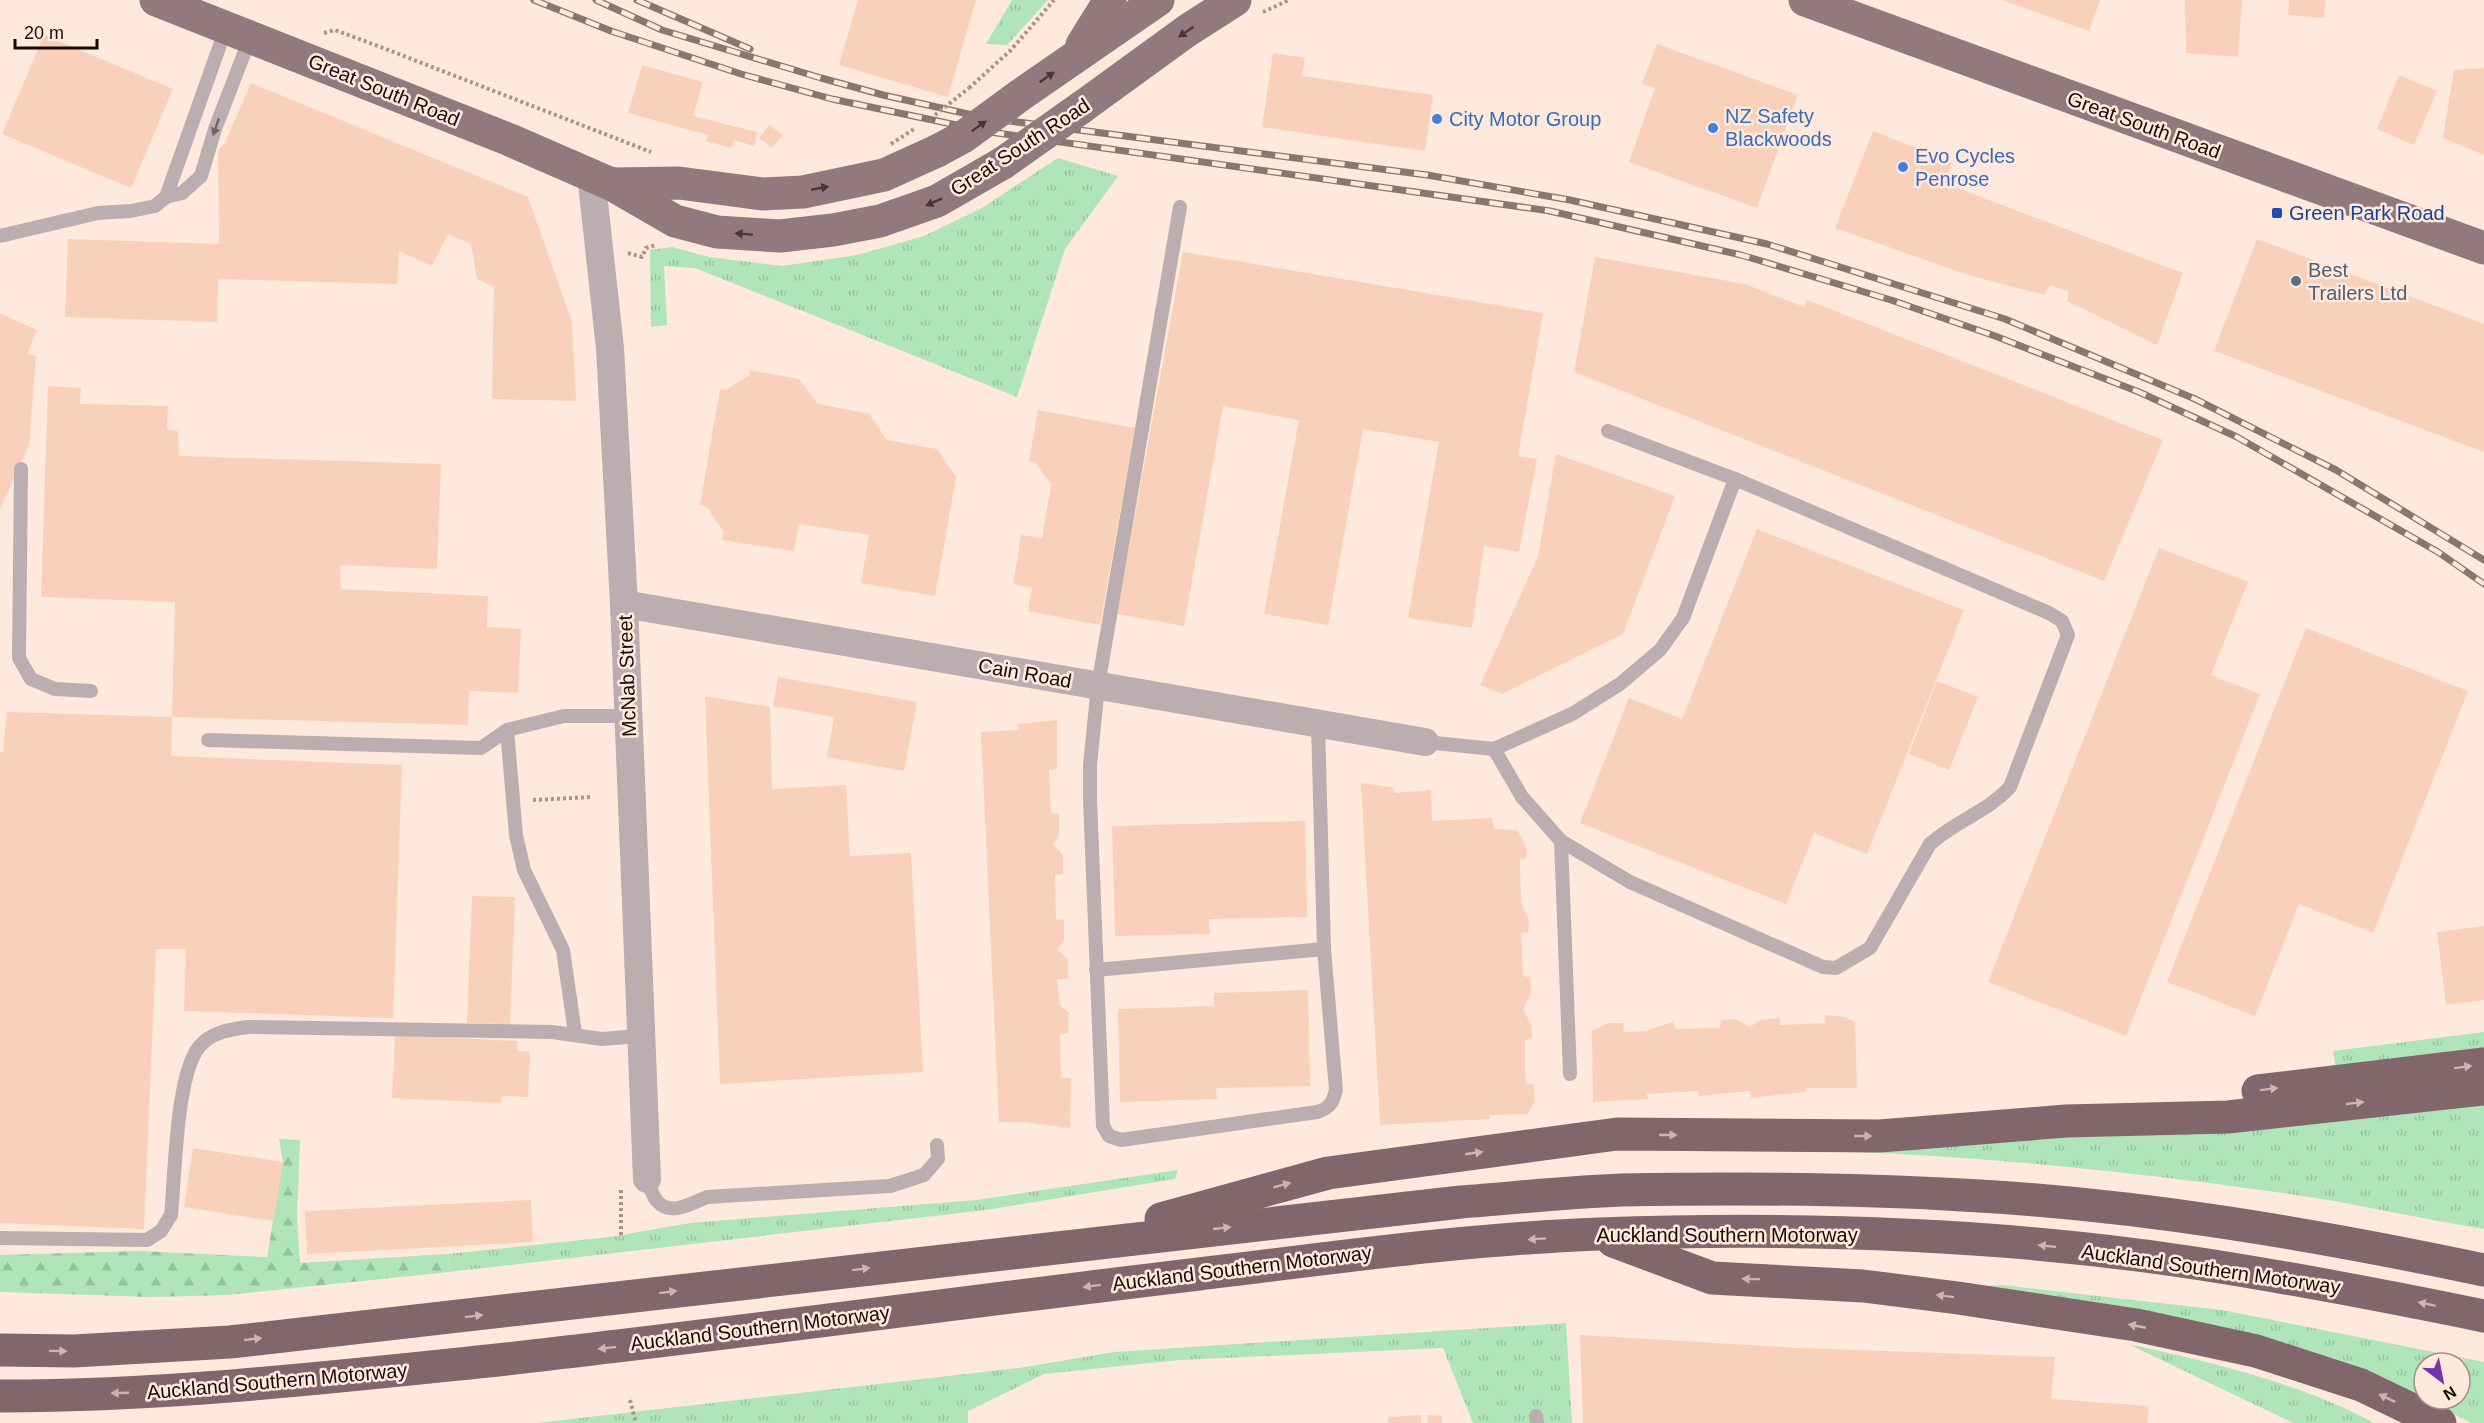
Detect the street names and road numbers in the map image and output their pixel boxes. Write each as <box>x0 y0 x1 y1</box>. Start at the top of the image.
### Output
street label: Great South Road <box>305 50 463 130</box>
street label: Great South Road <box>2064 87 2224 163</box>
street label: Great South Road <box>946 94 1094 200</box>
street label: McNab Street <box>614 614 640 737</box>
street label: Cain Road <box>977 654 1073 692</box>
street label: Auckland Southern Motorway <box>1596 1224 1858 1246</box>
street label: Auckland Southern Motorway <box>2080 1240 2342 1298</box>
street label: Auckland Southern Motorway <box>1111 1241 1373 1295</box>
street label: Auckland Southern Motorway <box>629 1301 891 1355</box>
street label: Auckland Southern Motorway <box>146 1359 408 1403</box>

